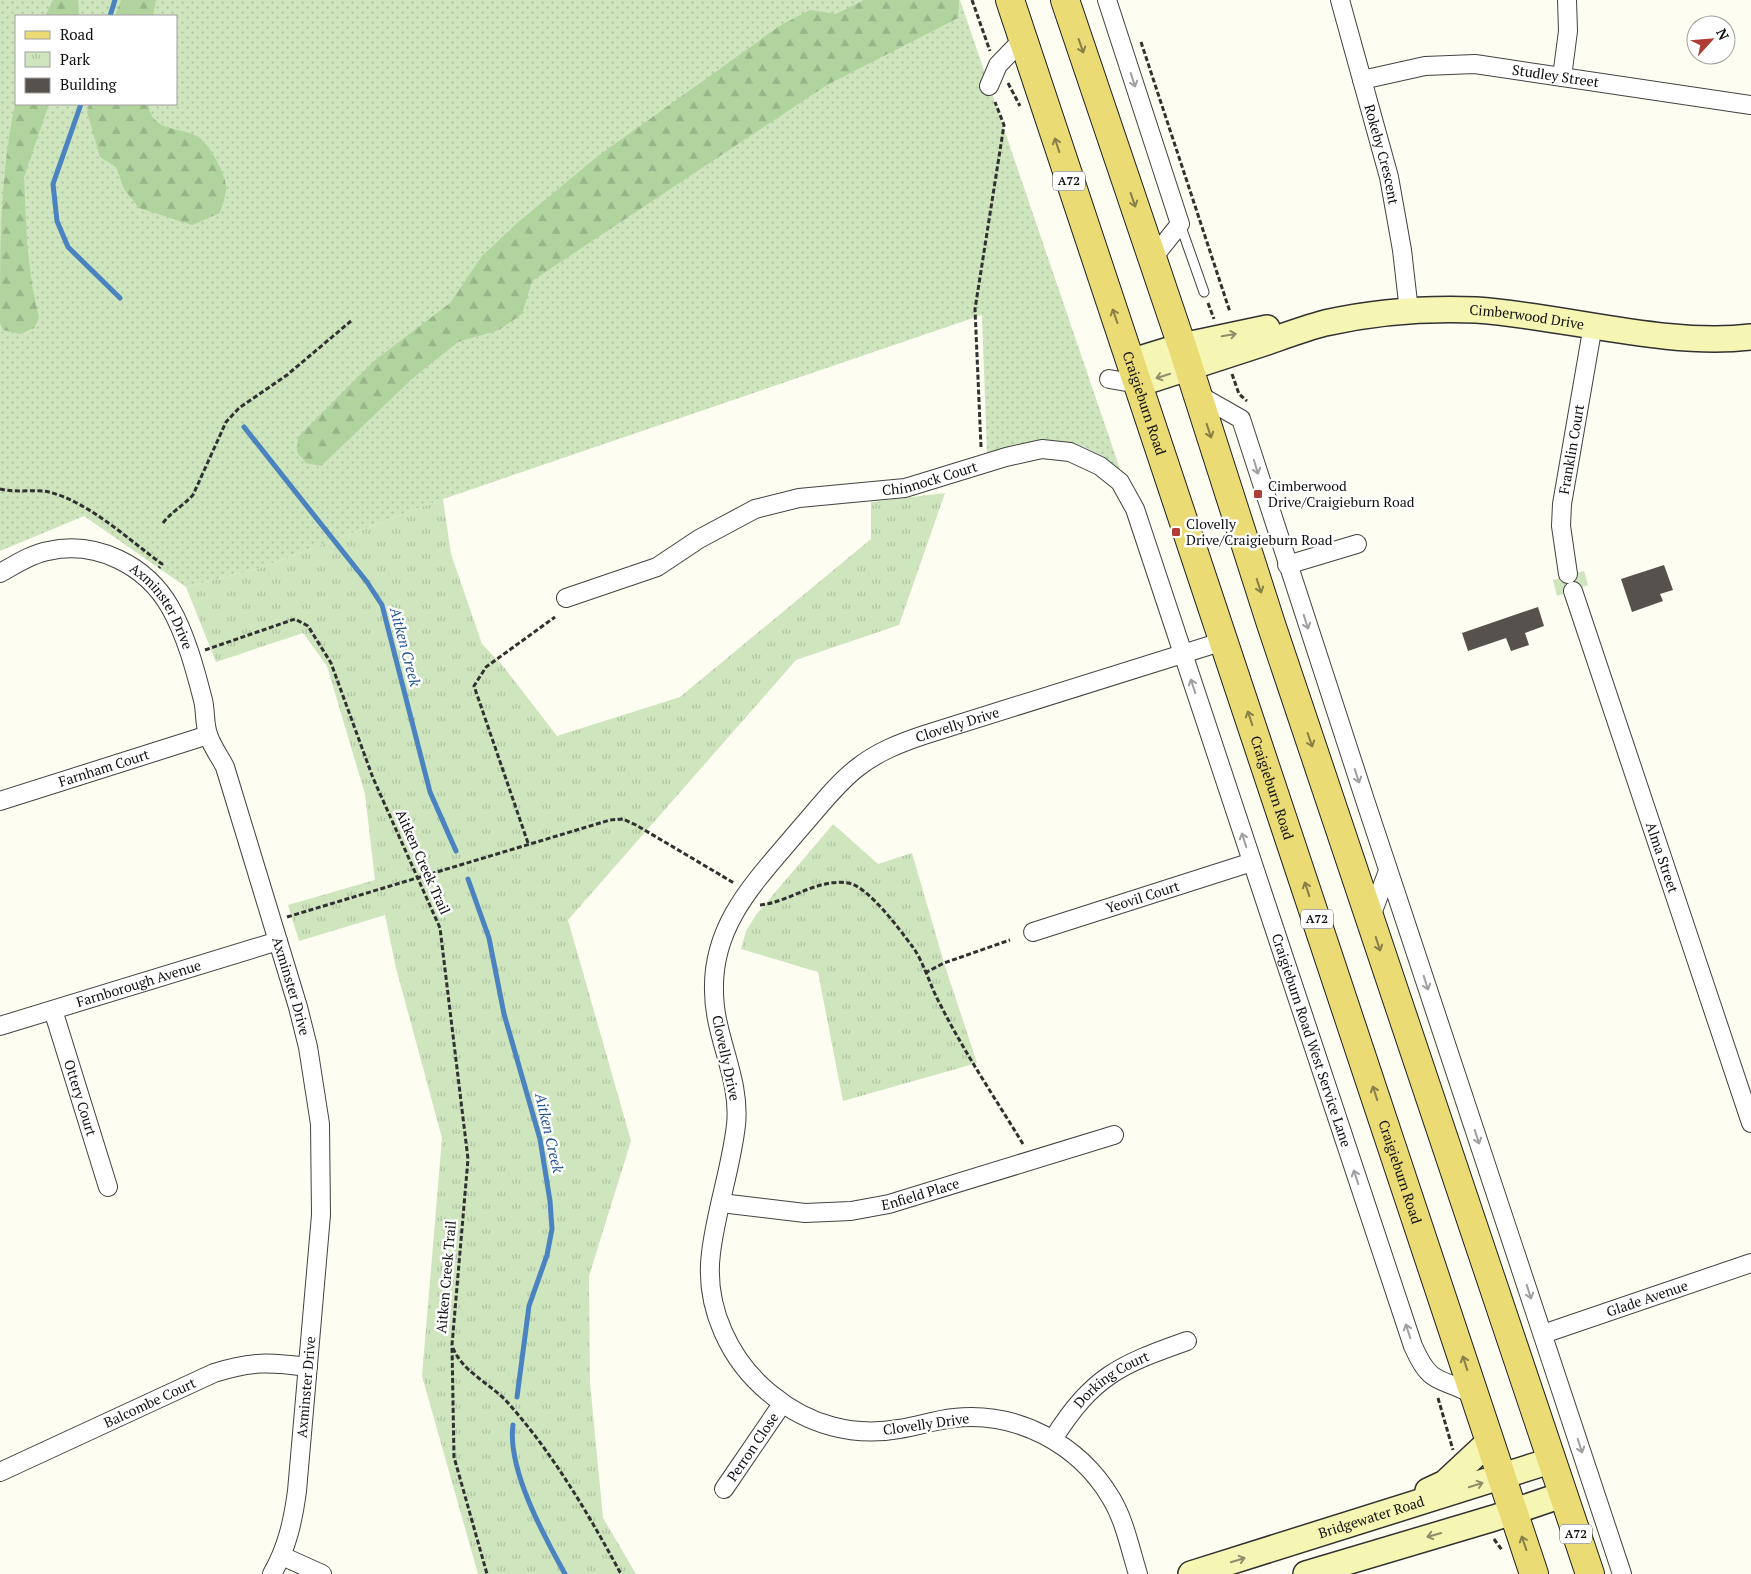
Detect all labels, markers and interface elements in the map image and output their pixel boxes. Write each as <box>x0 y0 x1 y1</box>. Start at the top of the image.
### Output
legend <box>15 15 178 105</box>
north arrow <box>1686 15 1736 65</box>
text: Road <box>60 24 93 44</box>
text: N <box>1712 25 1734 43</box>
one-way arrow <box>1077 38 1086 54</box>
text: Park <box>60 49 90 69</box>
street label: Studley Street <box>1511 60 1601 91</box>
one-way arrow <box>1129 71 1138 87</box>
text: Building <box>60 74 118 94</box>
street label: Rokeby Crescent <box>1360 102 1404 207</box>
one-way arrow <box>1052 137 1062 153</box>
road number: A72 <box>1053 172 1085 190</box>
one-way arrow <box>1128 192 1138 208</box>
street label: Cimberwood Drive <box>1469 300 1586 334</box>
one-way arrow <box>1109 308 1119 324</box>
one-way arrow <box>1221 330 1237 339</box>
street label: Craigieburn Road <box>1119 349 1171 458</box>
one-way arrow <box>1156 372 1172 382</box>
street label: Franklin Court <box>1554 402 1588 496</box>
one-way arrow <box>1205 423 1214 438</box>
street label: Chinnock Court <box>881 456 980 499</box>
one-way arrow <box>1252 458 1262 474</box>
place label: Cimberwood Drive/Craigieburn Road <box>1268 476 1415 511</box>
marker: Cimberwood Drive/Craigieburn Road <box>1252 488 1264 500</box>
place label: Clovelly Drive/Craigieburn Road <box>1186 514 1333 549</box>
marker: Clovelly Drive/Craigieburn Road <box>1170 526 1182 538</box>
street label: Axminster Drive <box>126 558 198 652</box>
one-way arrow <box>1255 577 1264 593</box>
water label: Aitken Creek <box>386 604 426 689</box>
one-way arrow <box>1302 613 1311 629</box>
one-way arrow <box>1188 678 1197 694</box>
street label: Clovelly Drive <box>913 702 1002 746</box>
one-way arrow <box>1245 711 1254 726</box>
one-way arrow <box>1306 732 1315 747</box>
street label: Craigieburn Road <box>1247 733 1299 842</box>
street label: Farnham Court <box>56 744 152 791</box>
one-way arrow <box>1352 768 1362 784</box>
street label: Aitken Creek Trail <box>392 806 455 917</box>
street label: Alma Street <box>1642 819 1684 896</box>
one-way arrow <box>1239 832 1249 848</box>
street label: Yeovil Court <box>1103 876 1182 917</box>
one-way arrow <box>1301 881 1311 897</box>
road number: A72 <box>1301 910 1333 929</box>
street label: Craigieburn Road West Service Lane <box>1268 931 1356 1149</box>
street label: Axminster Drive <box>268 934 315 1037</box>
one-way arrow <box>1374 936 1384 952</box>
street label: Farnborough Avenue <box>74 955 203 1011</box>
one-way arrow <box>1421 975 1431 991</box>
street label: Clovelly Drive <box>708 1013 745 1102</box>
street label: Ottery Court <box>60 1057 102 1139</box>
one-way arrow <box>1369 1085 1379 1101</box>
water label: Aitken Creek <box>531 1090 569 1175</box>
street label: Craigieburn Road <box>1374 1117 1427 1226</box>
one-way arrow <box>1473 1129 1482 1145</box>
one-way arrow <box>1351 1169 1361 1185</box>
street label: Enfield Place <box>880 1173 961 1214</box>
street label: Aitken Creek Trail <box>431 1220 460 1334</box>
street label: Glade Avenue <box>1604 1275 1690 1321</box>
one-way arrow <box>1524 1283 1534 1299</box>
one-way arrow <box>1402 1323 1412 1339</box>
street label: Axminster Drive <box>292 1335 319 1439</box>
street label: Dorking Court <box>1069 1346 1152 1412</box>
one-way arrow <box>1459 1355 1469 1371</box>
street label: Balcombe Court <box>101 1372 199 1432</box>
street label: Perron Close <box>722 1408 783 1485</box>
street label: Clovelly Drive <box>882 1408 970 1439</box>
one-way arrow <box>1576 1437 1585 1453</box>
one-way arrow <box>1468 1479 1484 1489</box>
street label: Bridgewater Road <box>1316 1491 1427 1542</box>
road number: A72 <box>1560 1525 1592 1544</box>
one-way arrow <box>1426 1531 1442 1541</box>
one-way arrow <box>1519 1535 1528 1551</box>
one-way arrow <box>1229 1554 1245 1564</box>

